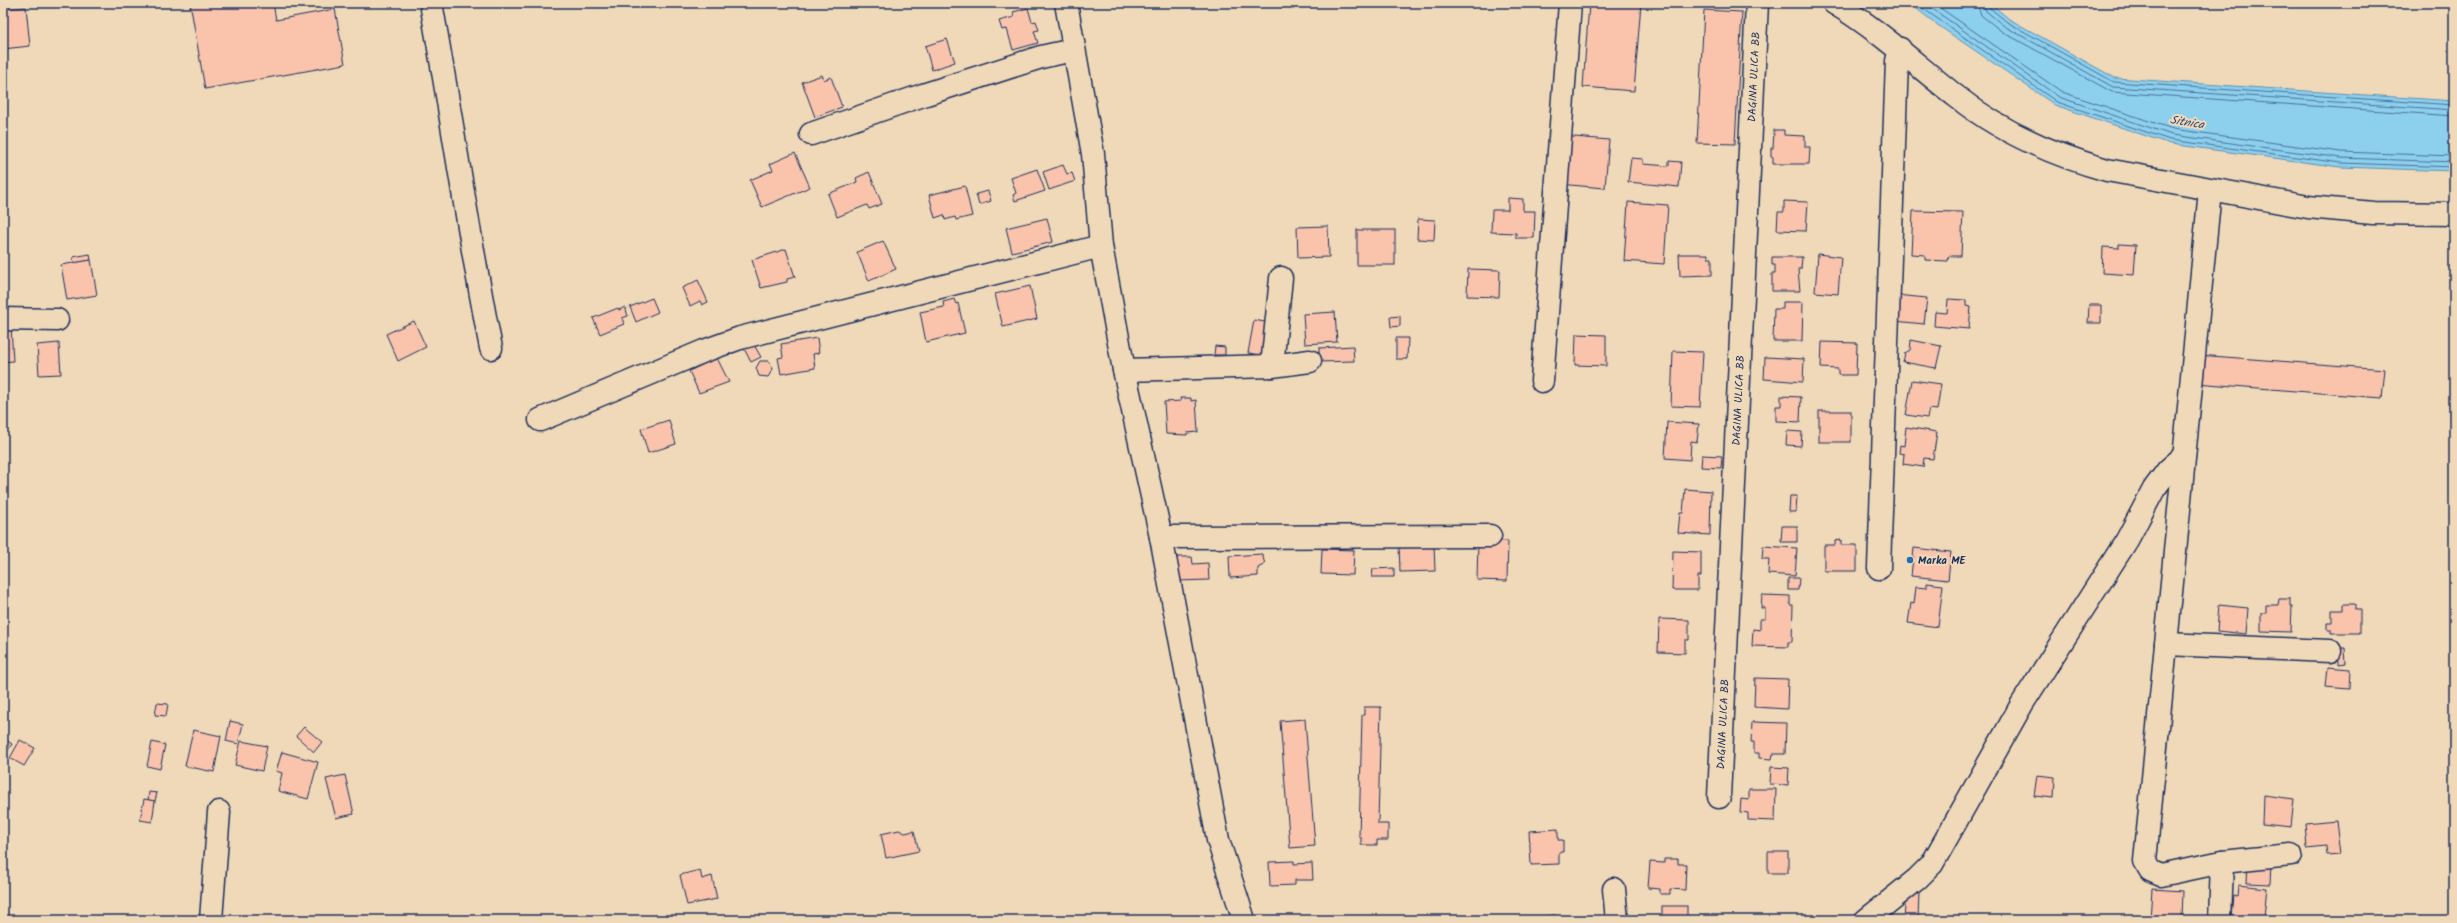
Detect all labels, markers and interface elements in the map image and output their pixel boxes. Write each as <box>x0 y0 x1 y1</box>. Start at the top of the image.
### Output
street label: DAGINA ULICA BB <box>1743 31 1766 122</box>
water label: Sitnica <box>2169 110 2207 135</box>
street label: DAGINA ULICA BB <box>1728 355 1750 446</box>
place label: Marka ME <box>1918 552 1966 570</box>
marker: Marka ME <box>1905 555 1915 565</box>
street label: DAGINA ULICA BB <box>1712 679 1735 770</box>

